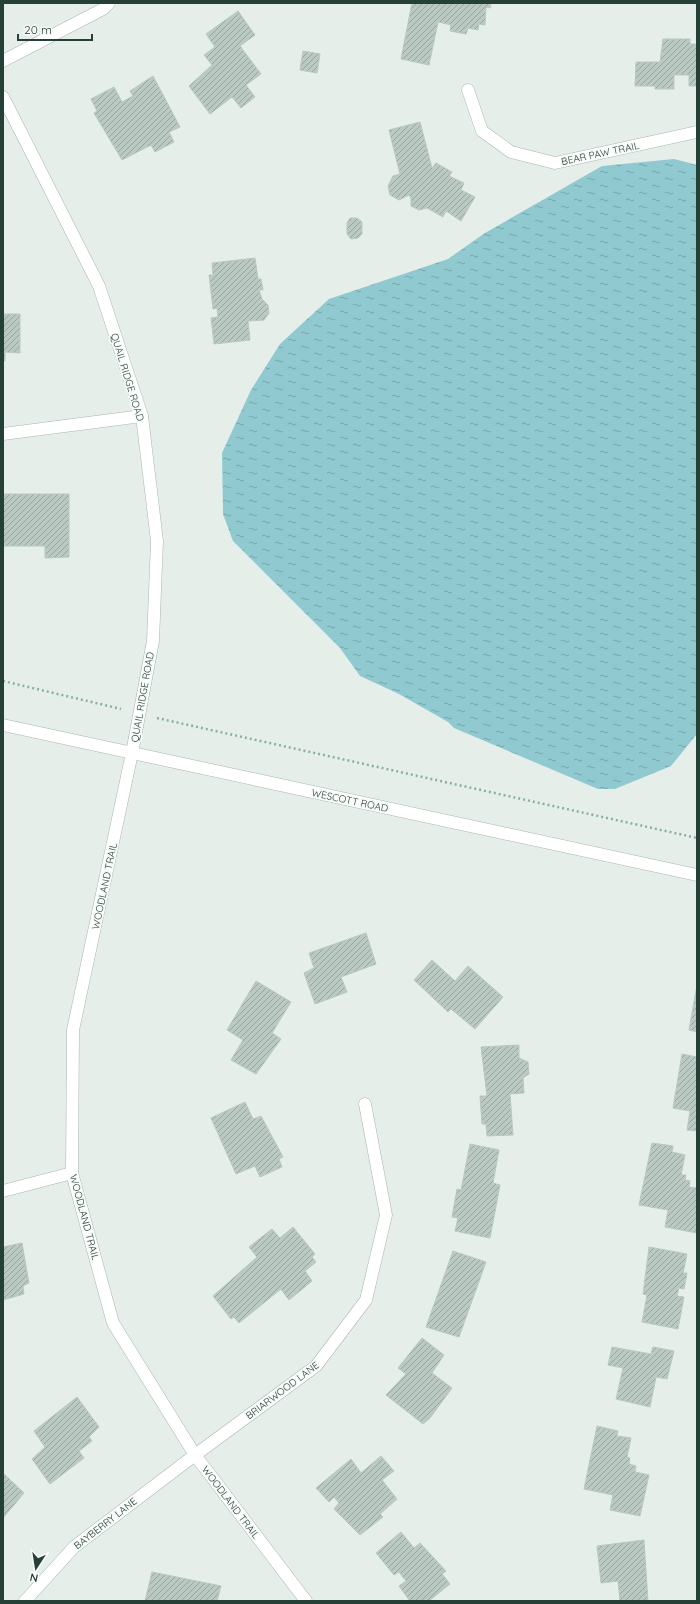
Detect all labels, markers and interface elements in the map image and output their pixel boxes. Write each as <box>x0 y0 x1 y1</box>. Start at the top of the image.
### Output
scale bar <box>18 16 92 42</box>
text: 20 m <box>24 22 52 37</box>
street label: BEAR PAW TRAIL <box>560 139 641 168</box>
street label: QUAIL RIDGE ROAD <box>108 332 147 423</box>
street label: QUAIL RIDGE ROAD <box>128 651 157 743</box>
street label: WESCOTT ROAD <box>310 786 389 815</box>
street label: WOODLAND TRAIL <box>89 841 120 931</box>
street label: WOODLAND TRAIL <box>67 1173 102 1262</box>
street label: BRIARWOOD LANE <box>243 1358 322 1422</box>
street label: WOODLAND TRAIL <box>199 1463 263 1542</box>
street label: BAYBERRY LANE <box>71 1494 140 1552</box>
north arrow <box>16 1548 56 1588</box>
text: N <box>29 1570 39 1585</box>

